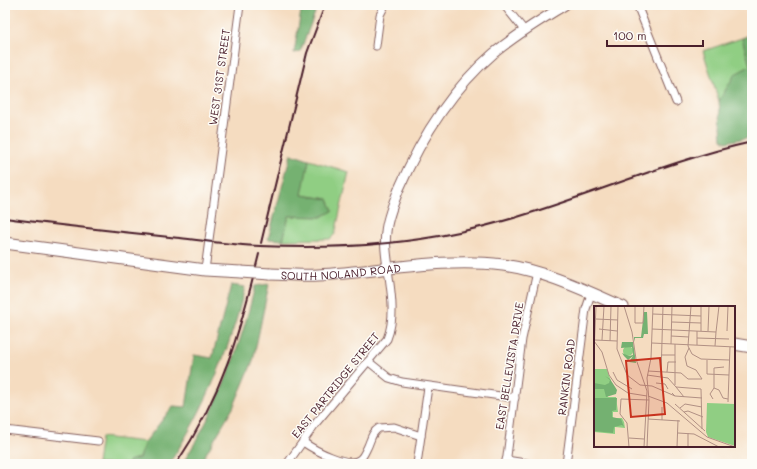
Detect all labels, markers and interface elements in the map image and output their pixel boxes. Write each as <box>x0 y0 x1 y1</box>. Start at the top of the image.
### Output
scale bar <box>607 22 703 48</box>
text: 100 m <box>613 27 647 43</box>
street label: WEST 31ST STREET <box>205 28 233 126</box>
street label: SOUTH NOLAND ROAD <box>281 259 402 283</box>
street label: EAST BELLEVISTA DRIVE <box>492 301 526 431</box>
inset map <box>594 306 735 447</box>
street label: EAST PARTRIDGE STREET <box>288 329 382 441</box>
street label: RANKIN ROAD <box>554 338 578 416</box>

